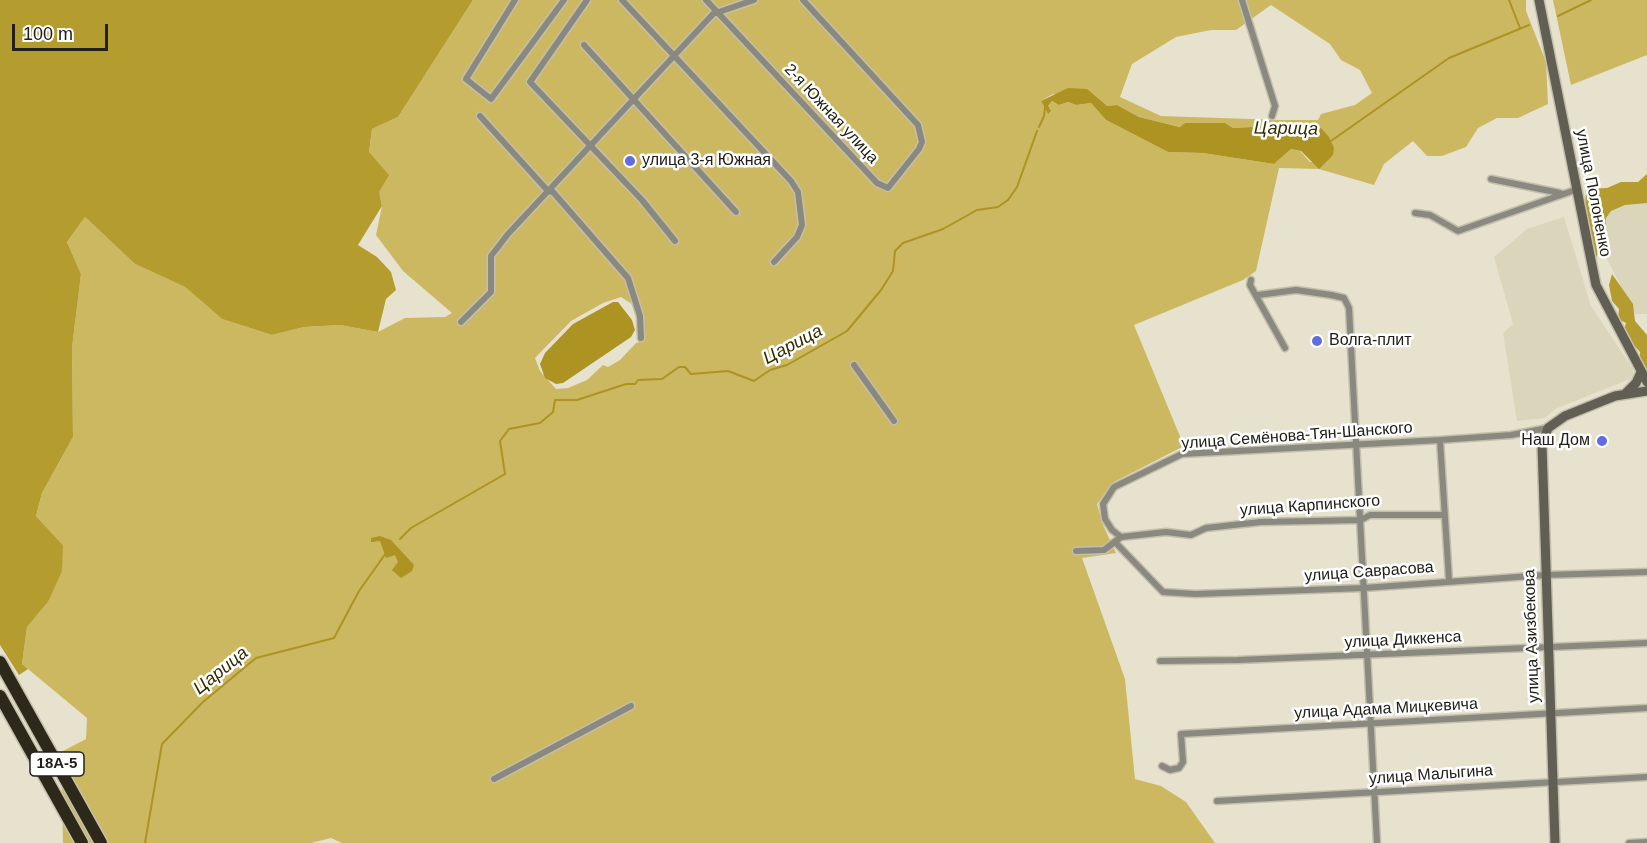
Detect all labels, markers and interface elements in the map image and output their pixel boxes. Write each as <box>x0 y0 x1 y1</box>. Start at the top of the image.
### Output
scale bar <box>15 12 111 50</box>
text: 100 m <box>23 24 73 44</box>
street label: 2-я Южная улица <box>780 60 882 168</box>
water label: Царица <box>1254 118 1318 140</box>
street label: улица Полоненко <box>1571 128 1615 258</box>
place label: улица 3-я Южная <box>642 151 771 171</box>
marker: улица 3-я Южная <box>623 154 637 168</box>
water label: Царица <box>760 320 826 370</box>
place label: Волга-плит <box>1329 331 1412 351</box>
marker: Волга-плит <box>1310 334 1324 348</box>
street label: улица Семёнова-Тян-Шанского <box>1181 418 1413 454</box>
place label: Наш Дом <box>1521 431 1590 451</box>
marker: Наш Дом <box>1595 434 1609 448</box>
street label: улица Карпинского <box>1239 492 1381 520</box>
street label: улица Саврасова <box>1304 558 1434 586</box>
street label: улица Азизбекова <box>1520 569 1544 703</box>
street label: улица Диккенса <box>1344 627 1462 653</box>
water label: Царица <box>189 642 253 700</box>
street label: улица Адама Мицкевича <box>1294 695 1478 723</box>
road number: 18А-5 <box>30 752 84 776</box>
street label: улица Малыгина <box>1368 761 1494 789</box>

